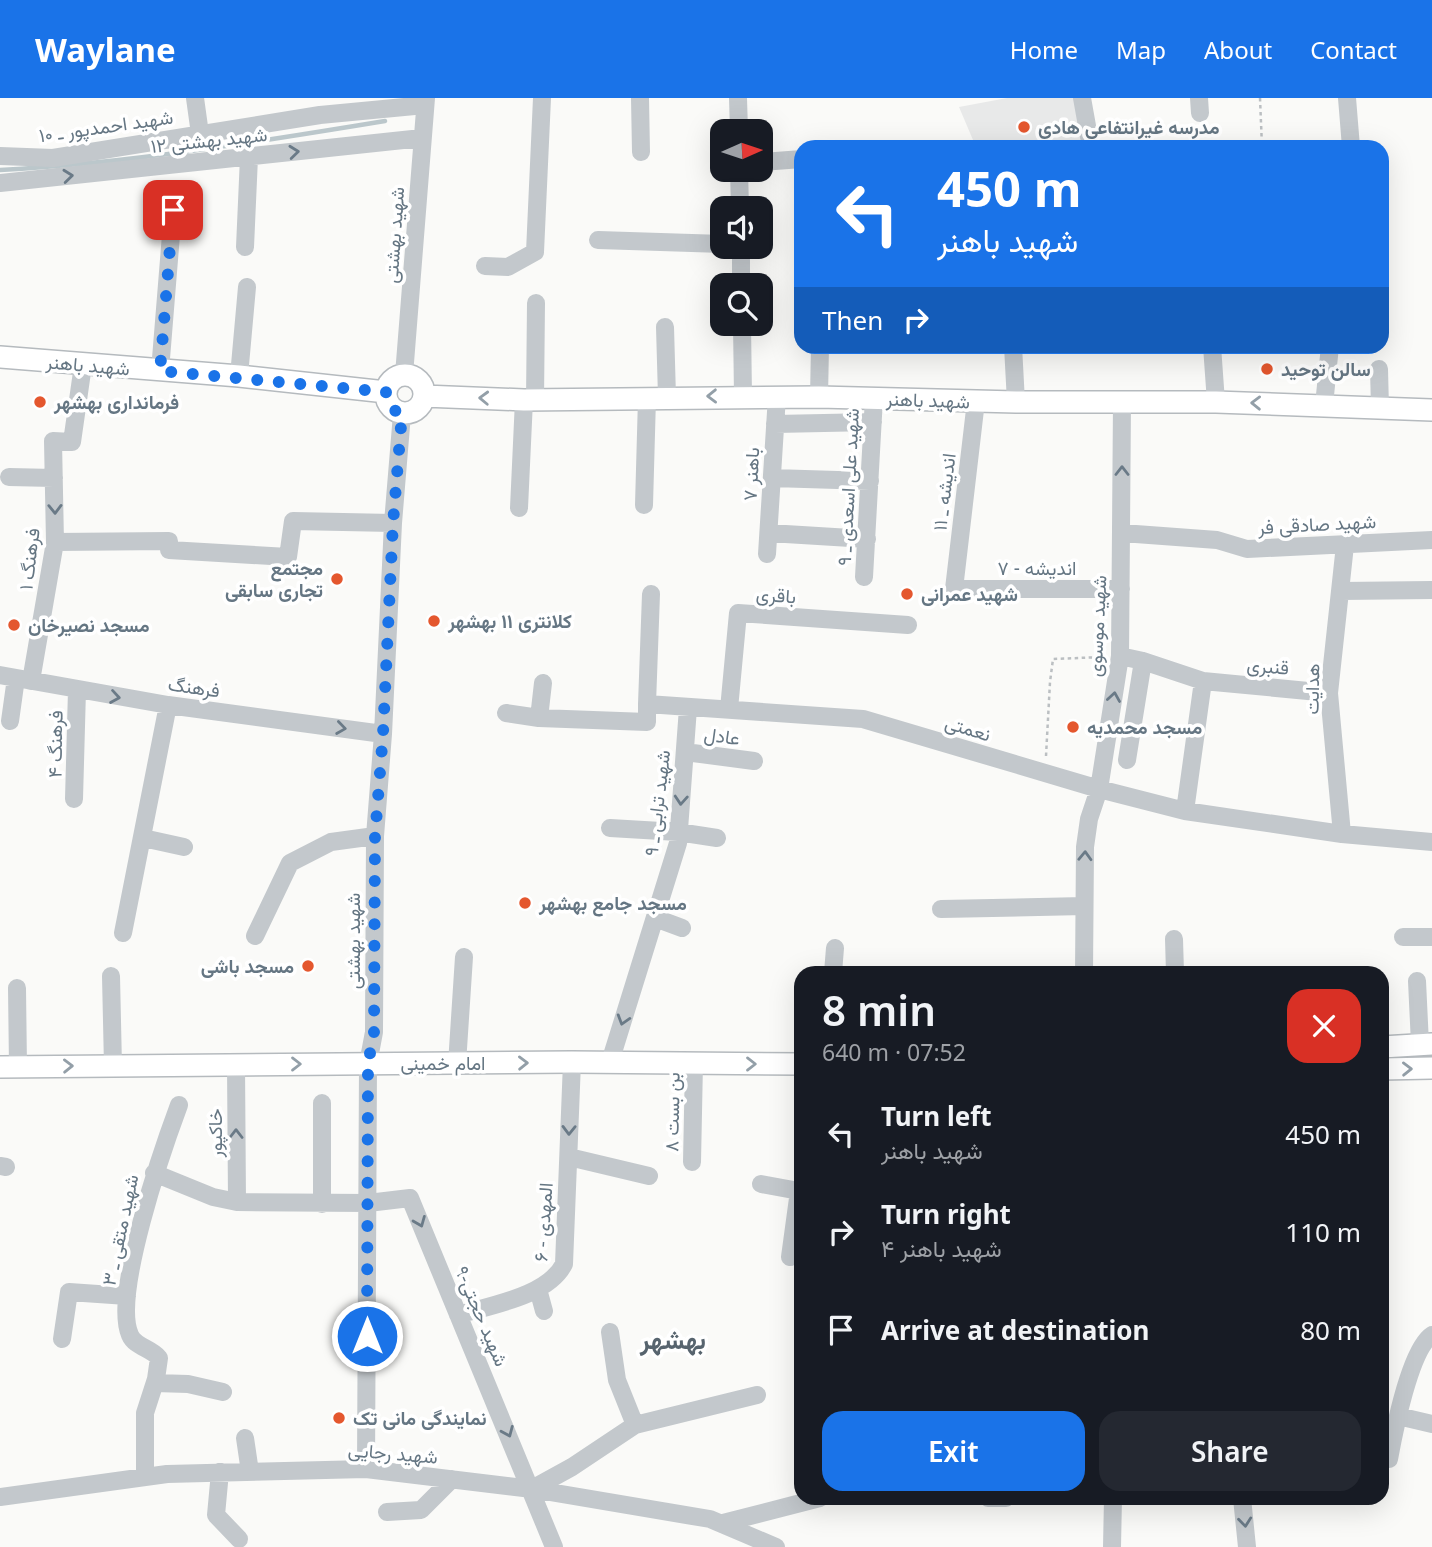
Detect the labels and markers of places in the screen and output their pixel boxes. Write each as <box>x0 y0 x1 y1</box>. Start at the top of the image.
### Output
place label: مدرسه غیرانتفاعی هادی <box>1038 114 1219 140</box>
marker: مدرسه غیرانتفاعی هادی <box>1016 119 1032 135</box>
pin <box>143 180 203 240</box>
place label: سالن توحید <box>1281 356 1371 382</box>
marker: سالن توحید <box>1259 361 1275 377</box>
place label: فرمانداری بهشهر <box>53 389 179 415</box>
marker: فرمانداری بهشهر <box>32 394 48 410</box>
place label: مجتمع تجاری سابقی <box>225 555 323 603</box>
marker: مجتمع تجاری سابقی <box>329 571 345 587</box>
place label: شهید عمرانی <box>921 581 1018 607</box>
marker: شهید عمرانی <box>899 586 915 602</box>
place label: کلانتری ۱۱ بهشهر <box>447 608 572 634</box>
place label: مسجد نصیرخان <box>28 612 149 638</box>
marker: کلانتری ۱۱ بهشهر <box>426 613 442 629</box>
marker: مسجد نصیرخان <box>6 617 22 633</box>
place label: مسجد محمدیه <box>1087 714 1202 740</box>
marker: مسجد محمدیه <box>1065 719 1081 735</box>
place label: مسجد جامع بهشهر <box>538 890 687 917</box>
marker: مسجد جامع بهشهر <box>517 895 533 911</box>
place label: مسجد باشی <box>201 953 294 979</box>
marker: مسجد باشی <box>300 958 316 974</box>
place label: نمایندگی مانی تک <box>353 1405 487 1431</box>
marker: نمایندگی مانی تک <box>331 1410 347 1426</box>

